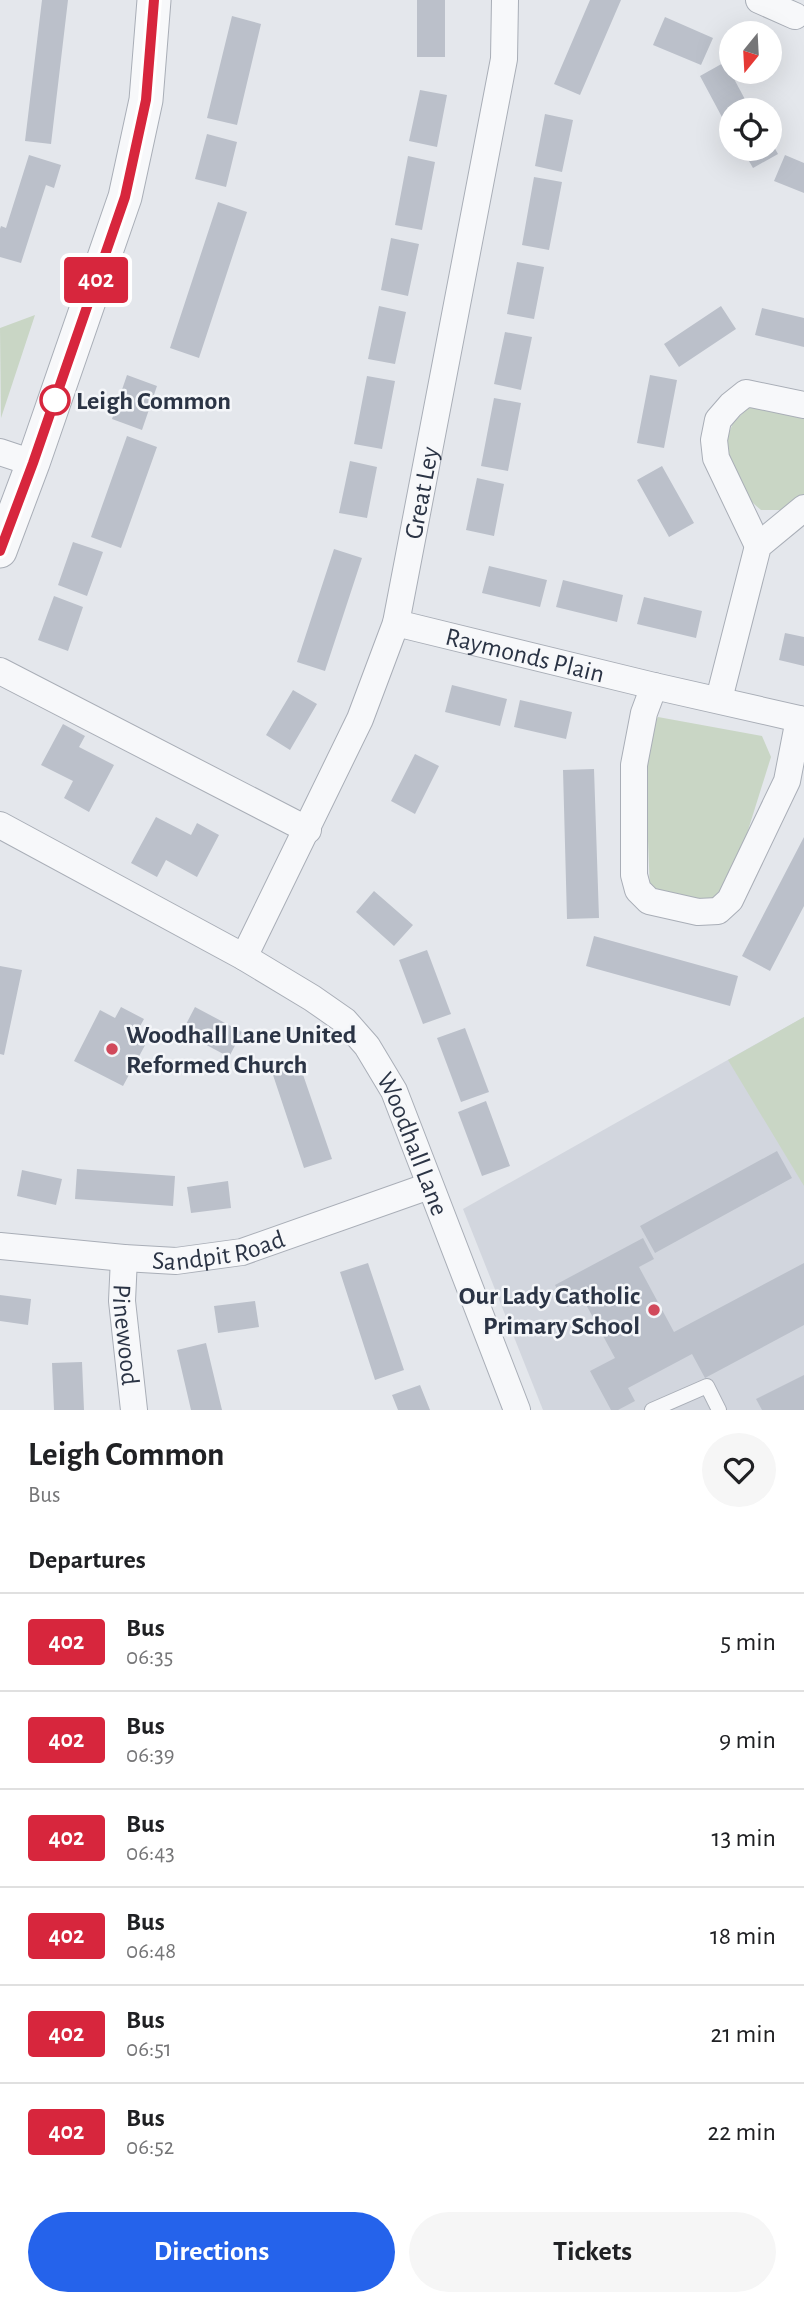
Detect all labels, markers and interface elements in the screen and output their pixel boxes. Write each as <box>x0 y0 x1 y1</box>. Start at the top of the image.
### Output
north arrow <box>719 21 782 84</box>
map controls <box>719 21 782 161</box>
button: locate <box>719 98 782 161</box>
line badge: 402 <box>56 257 136 303</box>
text: 402 <box>78 268 114 292</box>
marker: Leigh Common <box>40 385 70 415</box>
place label: Leigh Common <box>76 388 231 414</box>
street label: Great Ley <box>400 444 444 541</box>
street label: Raymonds Plain <box>443 624 607 687</box>
place label: Woodhall Lane United Reformed Church <box>126 1022 357 1078</box>
marker: Woodhall Lane United Reformed Church <box>104 1041 120 1057</box>
street label: Woodhall Lane <box>372 1068 453 1219</box>
street label: Sandpit Road <box>151 1226 288 1275</box>
place label: Our Lady Catholic Primary School <box>459 1283 640 1339</box>
street label: Pinewood <box>108 1284 143 1387</box>
marker: Our Lady Catholic Primary School <box>646 1302 662 1318</box>
button: heart <box>702 1433 776 1507</box>
text: Leigh Common <box>28 1439 225 1472</box>
text: Bus <box>28 1484 61 1507</box>
text: Departures <box>28 1547 146 1573</box>
text: Bus <box>126 1615 165 1641</box>
text: 5 min <box>720 1629 776 1655</box>
text: 402 <box>49 1630 84 1654</box>
text: 06:35 <box>126 1646 173 1669</box>
text: Bus <box>126 1713 165 1739</box>
text: 9 min <box>719 1727 776 1753</box>
text: 402 <box>49 1728 84 1752</box>
text: 06:39 <box>126 1744 175 1767</box>
text: Bus <box>126 1811 165 1837</box>
text: 13 min <box>712 1825 776 1851</box>
text: 402 <box>49 1826 84 1850</box>
text: 06:43 <box>126 1842 175 1865</box>
text: Bus <box>126 1909 165 1935</box>
text: 18 min <box>710 1923 776 1949</box>
text: 402 <box>49 1924 84 1948</box>
text: 06:48 <box>126 1940 176 1963</box>
text: Bus <box>126 2007 165 2033</box>
text: 21 min <box>710 2021 776 2047</box>
text: 402 <box>49 2022 84 2046</box>
text: 06:51 <box>126 2038 172 2061</box>
text: Bus <box>126 2105 165 2131</box>
text: 22 min <box>708 2119 776 2145</box>
text: 402 <box>49 2120 84 2144</box>
text: 06:52 <box>126 2136 174 2159</box>
button: Directions <box>28 2212 395 2292</box>
button: Tickets <box>409 2212 776 2292</box>

